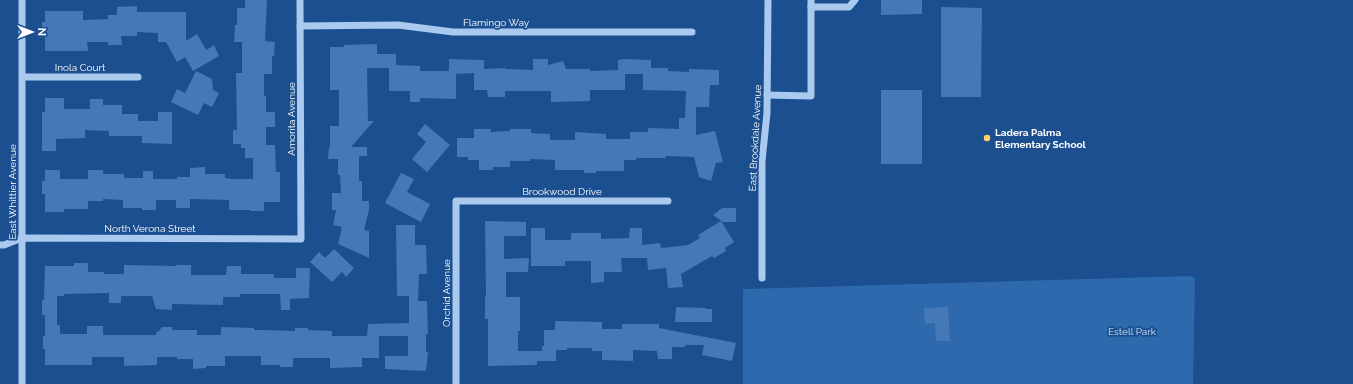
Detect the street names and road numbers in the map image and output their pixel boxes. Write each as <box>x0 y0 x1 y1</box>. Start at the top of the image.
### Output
street label: Flamingo Way <box>463 17 530 28</box>
street label: Inola Court <box>55 62 106 73</box>
street label: Amorita Avenue <box>286 82 297 156</box>
street label: East Brookdale Avenue <box>747 84 763 192</box>
street label: East Whittier Avenue <box>7 144 18 240</box>
street label: Brookwood Drive <box>522 186 602 197</box>
street label: North Verona Street <box>104 223 196 234</box>
street label: Orchid Avenue <box>441 259 452 327</box>

